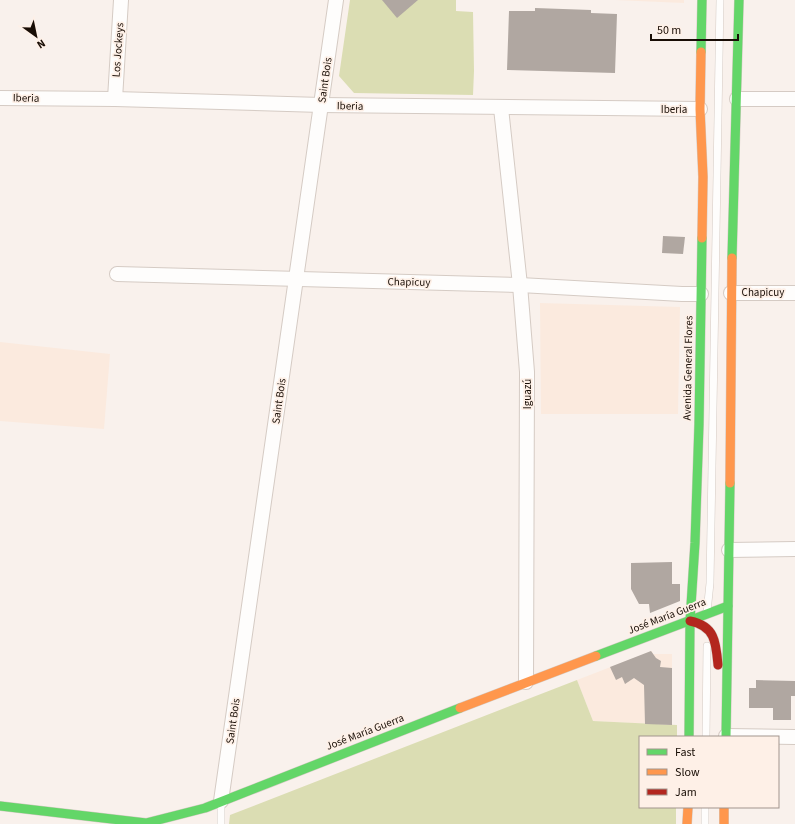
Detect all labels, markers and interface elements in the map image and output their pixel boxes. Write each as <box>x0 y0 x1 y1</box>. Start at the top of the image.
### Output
north arrow <box>16 16 56 56</box>
scale bar <box>651 16 738 42</box>
street label: Los Jockeys <box>109 22 127 78</box>
text: 50 m <box>657 22 681 39</box>
text: N <box>34 36 48 52</box>
street label: Saint Bois <box>314 56 336 104</box>
street label: Iberia <box>13 90 39 106</box>
street label: Iberia <box>337 98 363 114</box>
street label: Iberia <box>661 102 687 117</box>
street label: Chapicuy <box>387 274 431 290</box>
street label: Chapicuy <box>742 285 784 300</box>
street label: Avenida General Flores <box>680 315 696 421</box>
street label: Saint Bois <box>268 377 290 425</box>
street label: Iguazú <box>520 379 535 409</box>
street label: José María Guerra <box>626 594 708 638</box>
street label: Saint Bois <box>222 697 244 745</box>
street label: José María Guerra <box>324 710 406 754</box>
legend <box>639 736 779 808</box>
text: Fast <box>675 744 695 761</box>
text: Slow <box>675 764 700 781</box>
text: Jam <box>675 784 697 801</box>

